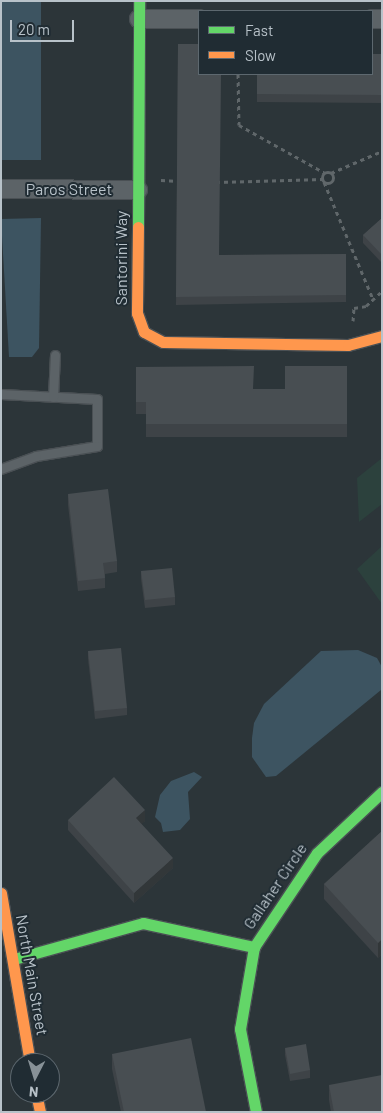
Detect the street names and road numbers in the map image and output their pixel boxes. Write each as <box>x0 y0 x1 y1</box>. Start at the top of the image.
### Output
street label: Paros Street <box>26 179 112 199</box>
street label: Santorini Way <box>111 211 131 305</box>
street label: Gallaher Circle <box>239 839 311 933</box>
street label: North Main Street <box>12 913 52 1037</box>

